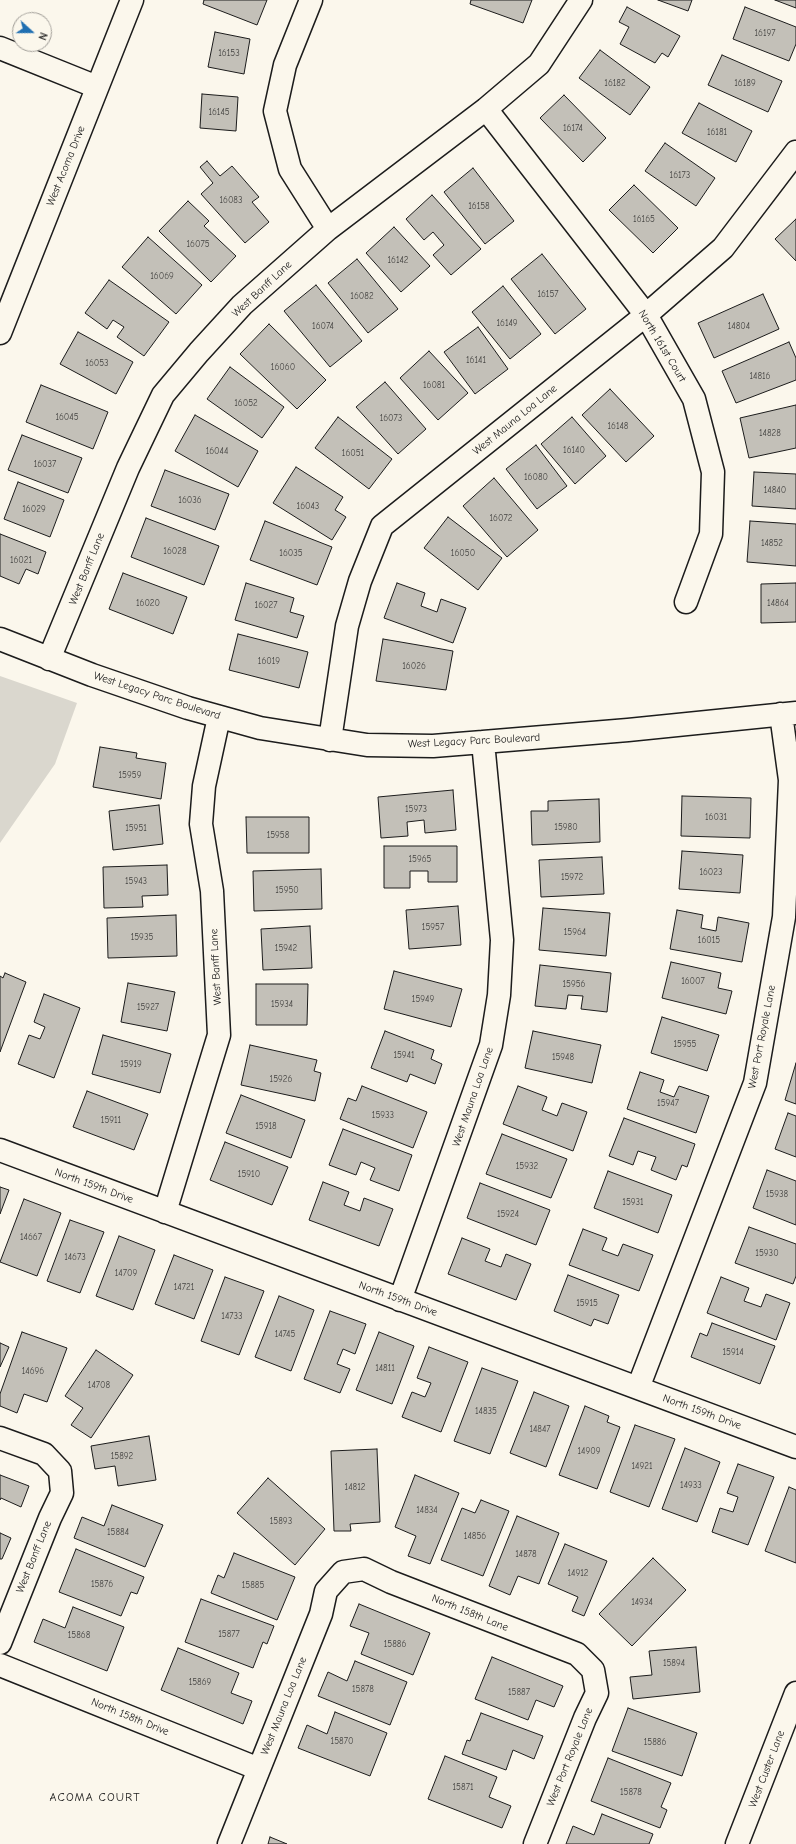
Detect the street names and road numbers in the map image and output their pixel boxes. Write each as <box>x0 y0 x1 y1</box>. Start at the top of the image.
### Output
street label: West Acoma Drive <box>44 124 88 208</box>
street label: West Banff Lane <box>229 258 295 320</box>
street label: North 161st Court <box>635 307 689 385</box>
street label: West Mauna Loa Lane <box>470 382 560 458</box>
street label: West Banff Lane <box>67 531 107 607</box>
street label: West Legacy Parc Boulevard <box>92 669 222 723</box>
street label: West Legacy Parc Boulevard <box>408 731 540 751</box>
street label: West Banff Lane <box>207 928 225 1006</box>
street label: West Port Royale Lane <box>745 984 779 1090</box>
street label: West Mauna Loa Lane <box>450 1045 496 1149</box>
street label: North 159th Drive <box>53 1166 135 1206</box>
street label: North 159th Drive <box>357 1279 439 1319</box>
street label: North 159th Drive <box>661 1392 743 1432</box>
street label: West Banff Lane <box>14 1519 54 1595</box>
street label: North 158th Lane <box>430 1592 510 1634</box>
street label: West Mauna Loa Lane <box>258 1655 310 1757</box>
street label: North 158th Drive <box>89 1695 171 1739</box>
street label: West Port Royale Lane <box>544 1706 596 1808</box>
street label: West Custer Lane <box>746 1729 788 1809</box>

